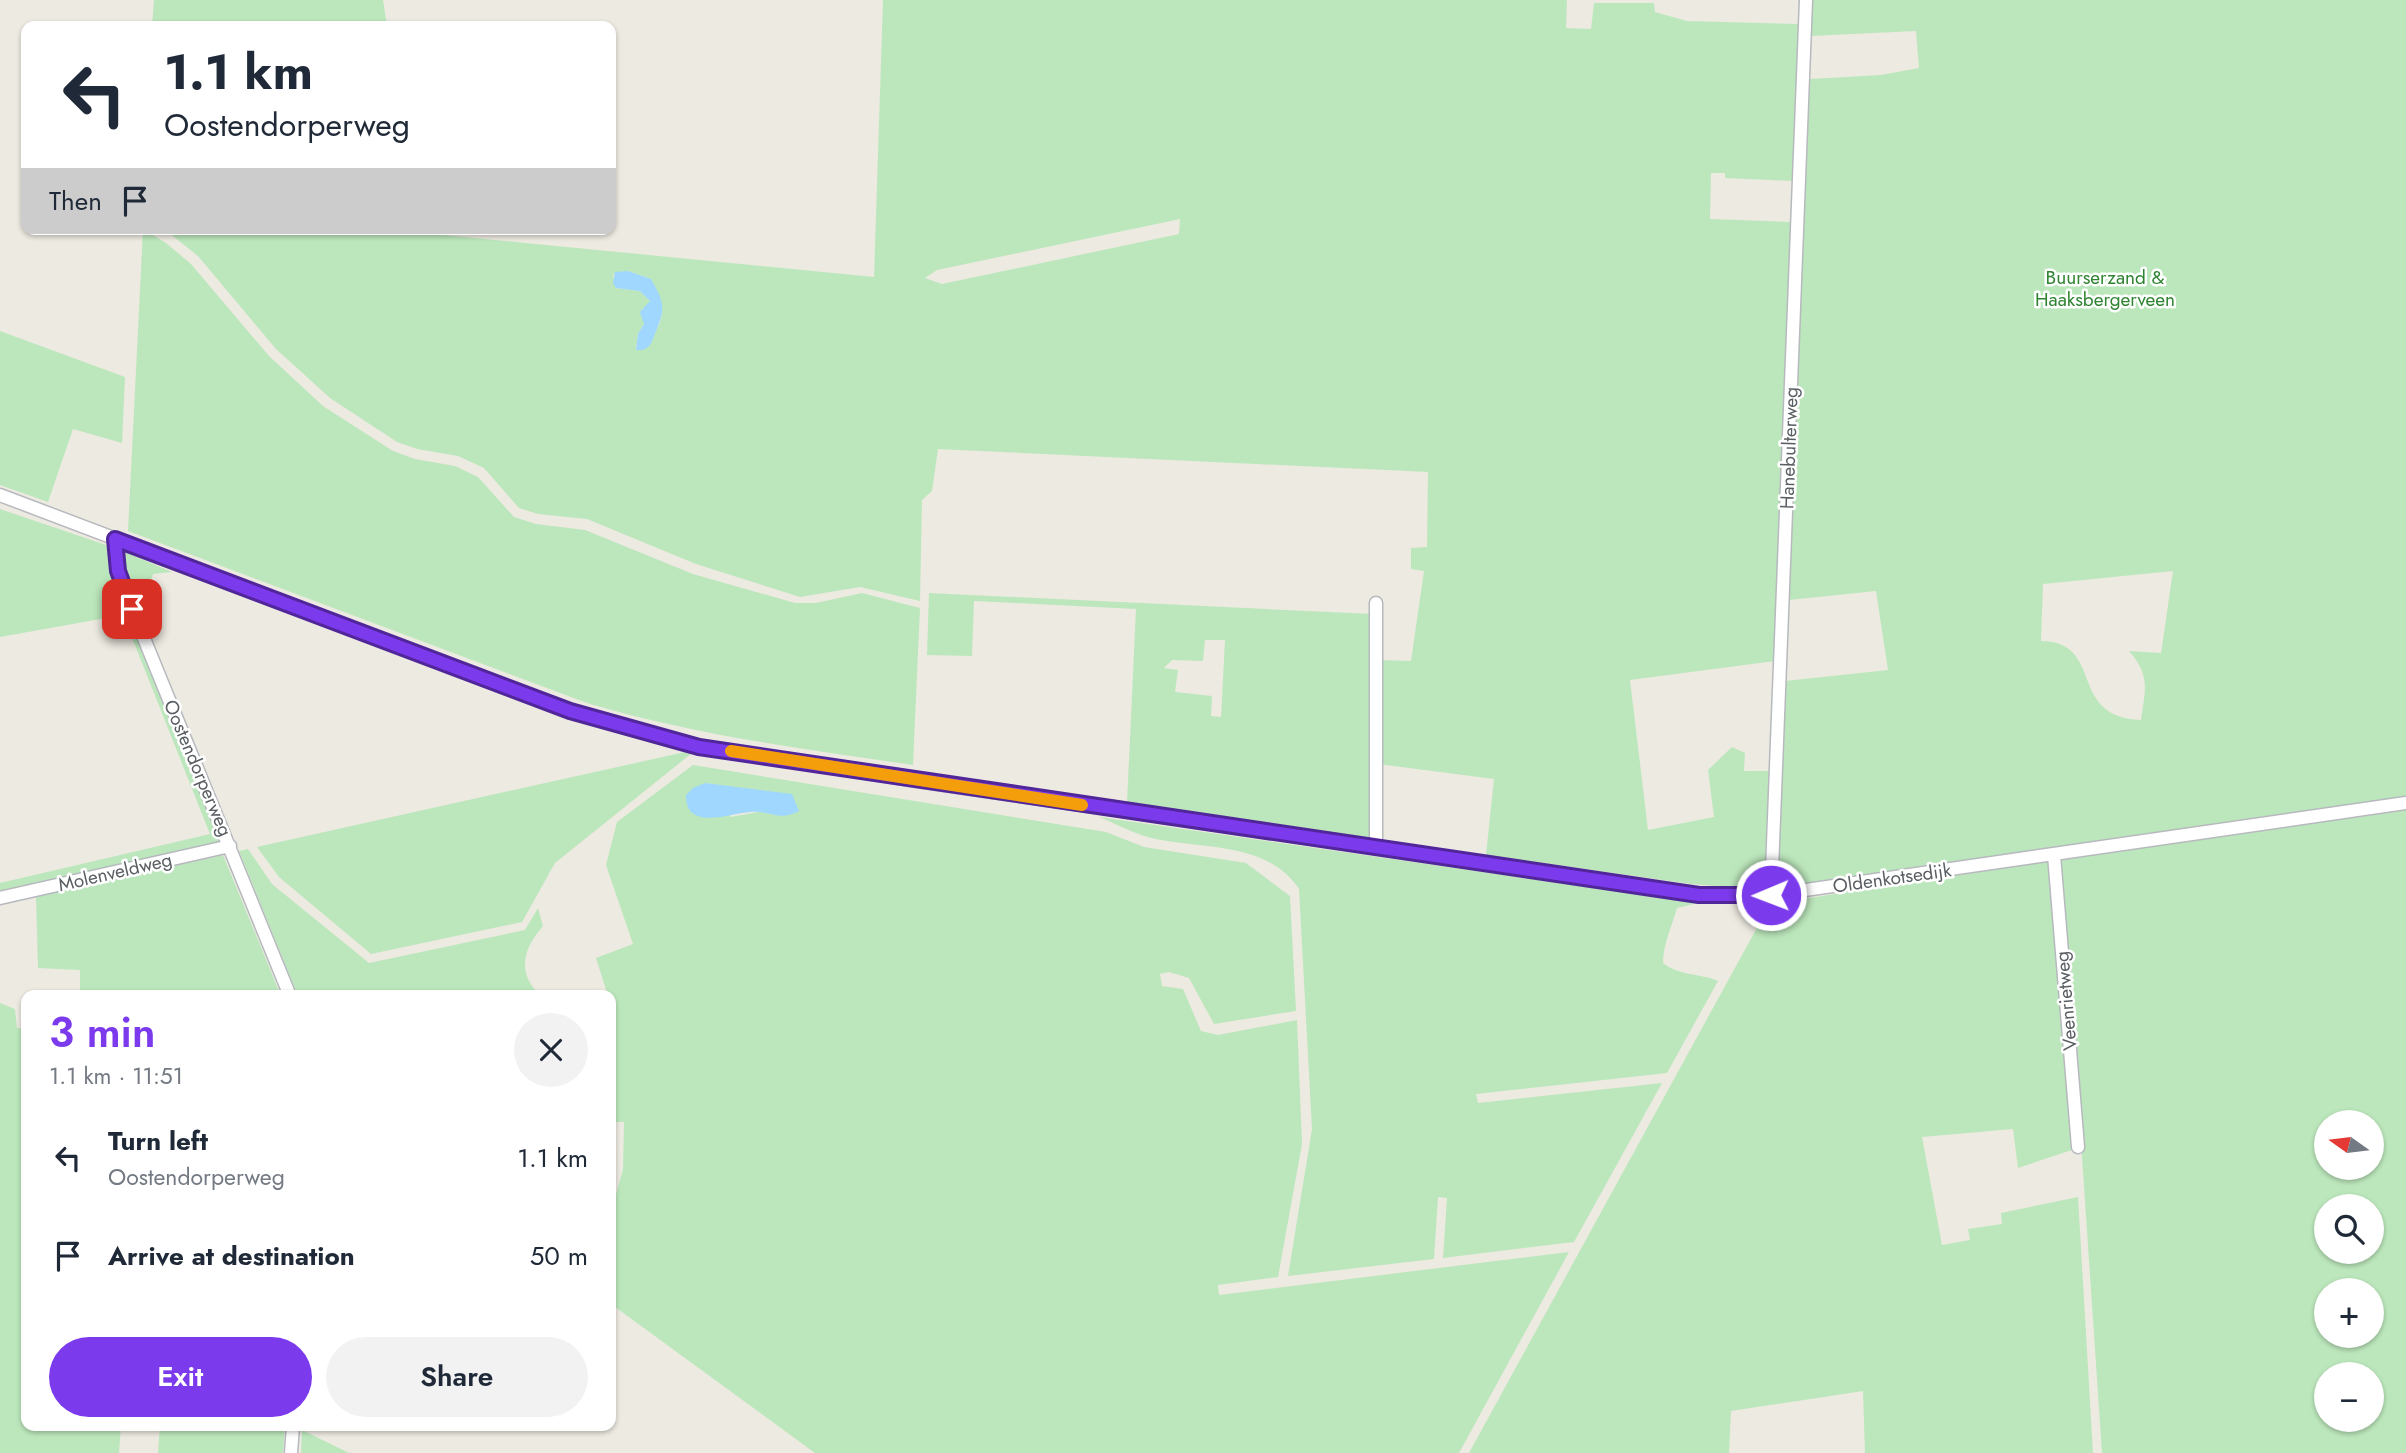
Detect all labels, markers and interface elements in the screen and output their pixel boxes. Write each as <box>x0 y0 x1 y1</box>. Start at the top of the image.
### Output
text: 1.1 km <box>164 37 313 107</box>
icon: left <box>49 49 140 140</box>
text: Oostendorperweg <box>164 102 410 148</box>
text: Then <box>49 182 102 220</box>
icon: arrive <box>116 182 154 220</box>
park label: Buurserzand & Haaksbergerveen <box>2035 264 2175 313</box>
street label: Hanebulterweg <box>1773 386 1805 510</box>
pin <box>102 579 162 639</box>
icon: arrive <box>113 590 151 628</box>
street label: Oostendorperweg <box>157 696 239 840</box>
street label: Molenveldweg <box>55 846 175 898</box>
street label: Oldenkotsedijk <box>1831 856 1954 900</box>
position arrow <box>1734 858 1808 932</box>
street label: Veenrietweg <box>2048 950 2084 1052</box>
text: 3 min <box>49 1002 155 1063</box>
button: close <box>514 1013 588 1087</box>
text: 1.1 km · 11:51 <box>49 1059 183 1093</box>
north arrow <box>2314 1110 2384 1180</box>
map controls <box>2314 1110 2384 1432</box>
text: Turn left <box>108 1122 208 1160</box>
icon: left <box>49 1139 87 1177</box>
text: 1.1 km <box>517 1139 588 1177</box>
text: Oostendorperweg <box>108 1160 285 1194</box>
button: search <box>2314 1194 2384 1264</box>
icon: arrive <box>49 1237 87 1275</box>
text: Arrive at destination <box>108 1237 355 1275</box>
text: 50 m <box>530 1237 588 1275</box>
button: + <box>2314 1278 2384 1348</box>
button: Exit <box>49 1337 312 1417</box>
button: Share <box>326 1337 588 1417</box>
button: − <box>2314 1362 2384 1432</box>

